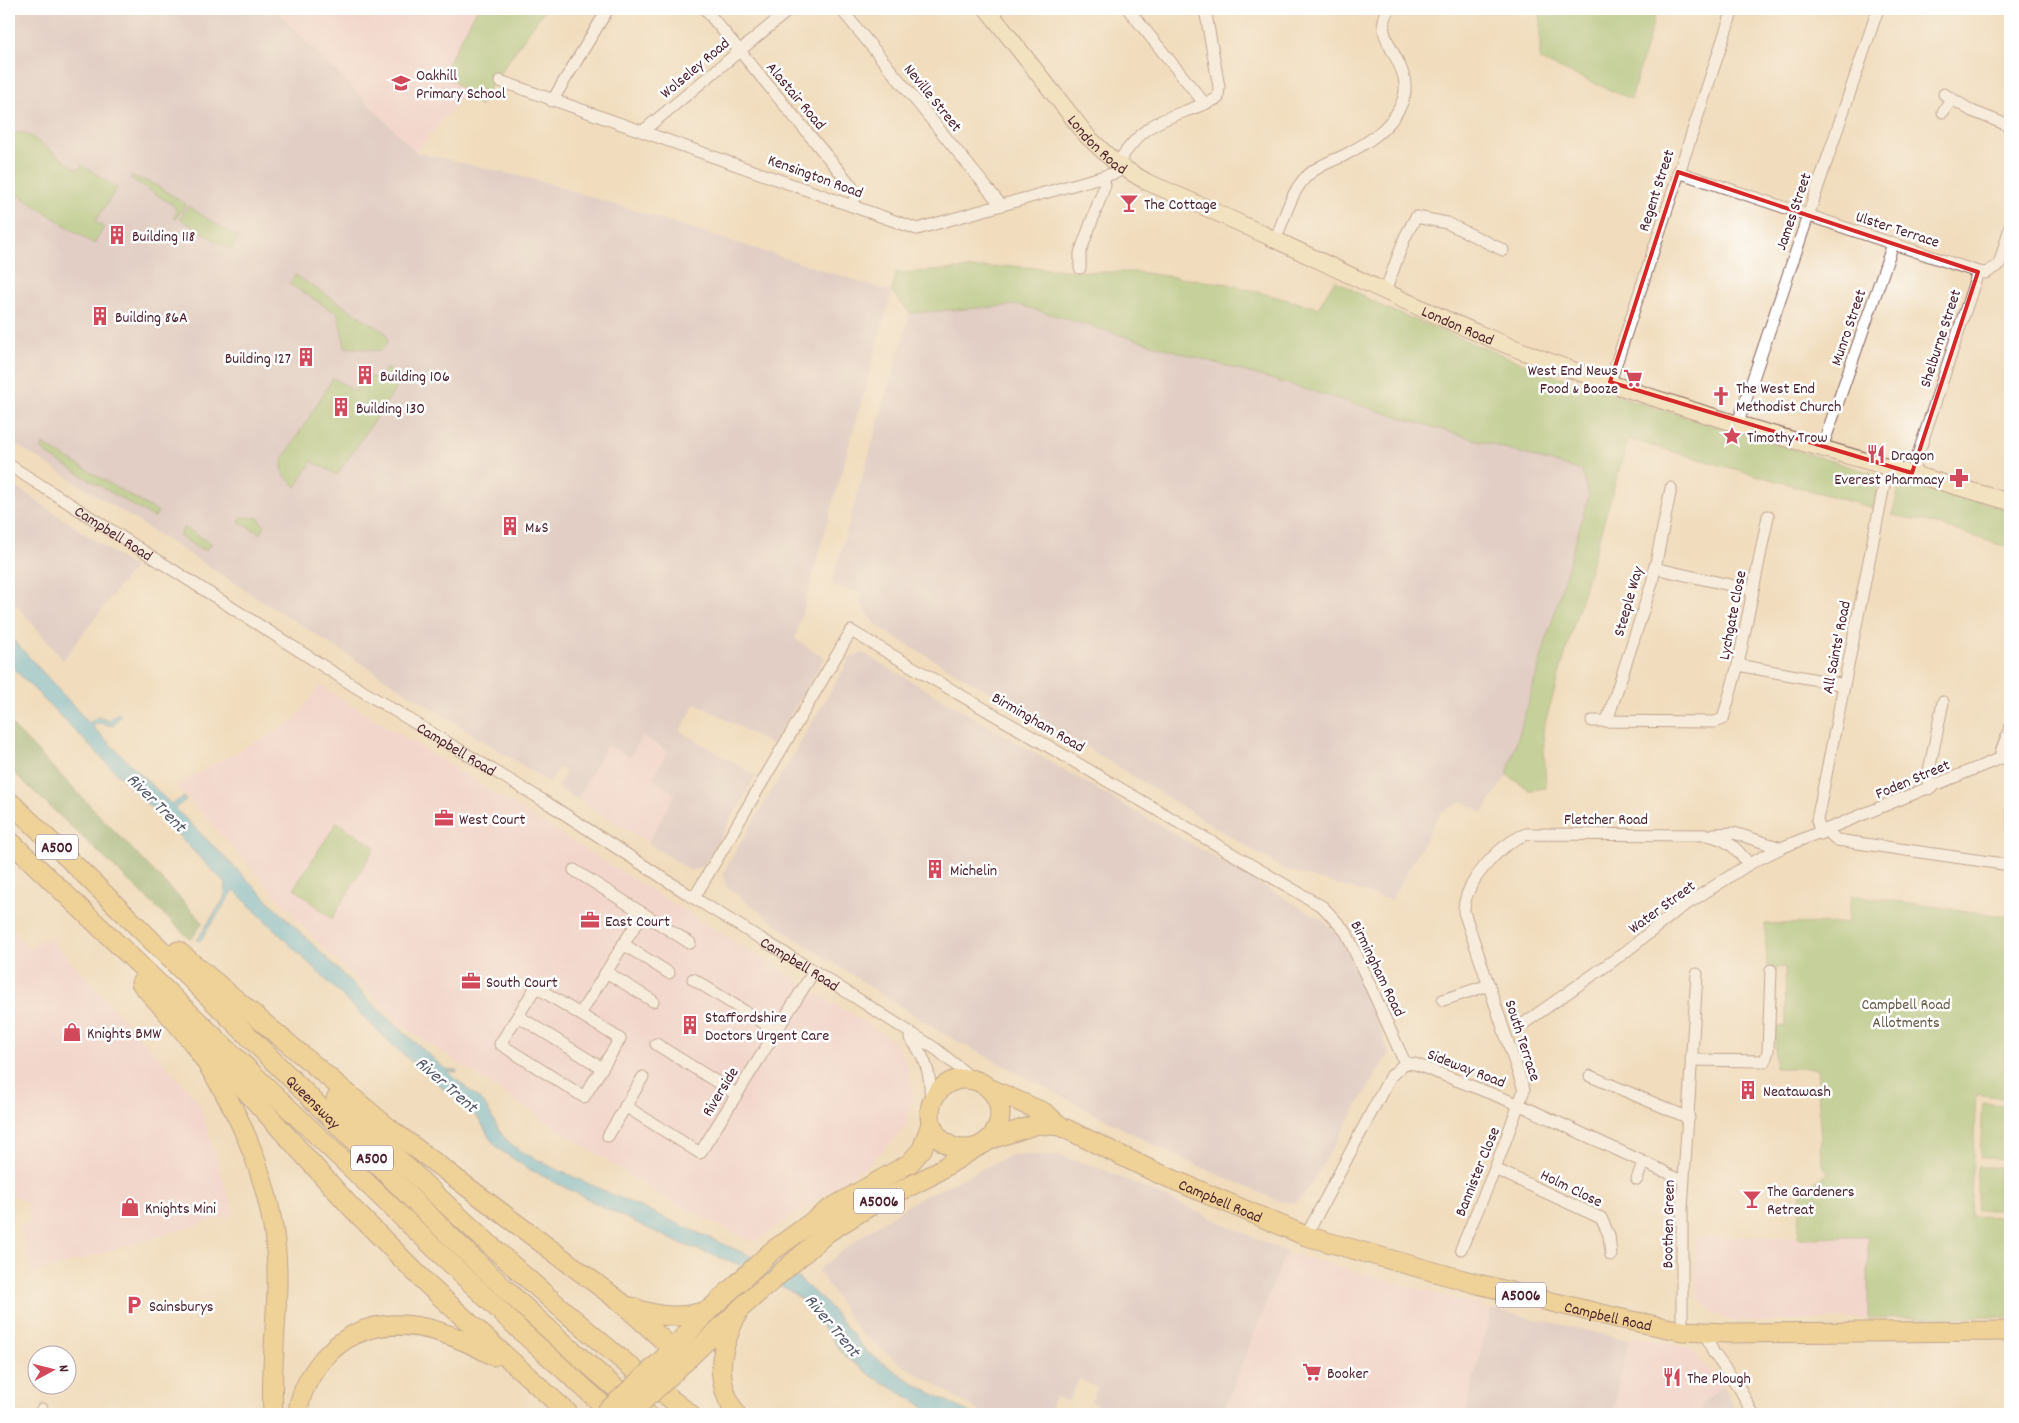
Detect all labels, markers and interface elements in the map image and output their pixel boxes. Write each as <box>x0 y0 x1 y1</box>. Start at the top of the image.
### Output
street label: Wolseley Road <box>656 33 735 105</box>
street label: Alastair Road <box>760 58 830 136</box>
street label: Neville Street <box>897 60 967 138</box>
place label: Oakhill Primary School <box>416 65 506 106</box>
school or university icon: Oakhill Primary School <box>390 72 412 94</box>
street label: London Road <box>1061 111 1131 182</box>
street label: Regent Street <box>1633 147 1681 235</box>
street label: Kensington Road <box>764 149 866 205</box>
street label: James Street <box>1770 170 1818 254</box>
bar icon: The Cottage <box>1118 192 1140 214</box>
place label: The Cottage <box>1144 194 1217 217</box>
street label: Ulster Terrace <box>1852 206 1942 255</box>
building icon: Building 118 <box>106 224 128 246</box>
place label: Building 118 <box>132 226 195 249</box>
street label: Munro Street <box>1826 287 1873 369</box>
street label: Shelburne Street <box>1915 287 1968 391</box>
street label: London Road <box>1417 301 1497 353</box>
building icon: Building 86A <box>89 305 111 327</box>
place label: Building 86A <box>115 307 188 330</box>
building icon: Building 127 <box>295 346 317 368</box>
place label: Building 127 <box>225 348 291 371</box>
place label: West End News Food & Booze <box>1528 360 1618 401</box>
building icon: Building 106 <box>354 364 376 386</box>
place label: Building 106 <box>380 366 450 389</box>
supermarket icon: West End News Food & Booze <box>1622 367 1644 389</box>
place label: The West End Methodist Church <box>1736 378 1841 419</box>
church icon: The West End Methodist Church <box>1710 385 1732 407</box>
building icon: Building 130 <box>330 396 352 418</box>
place label: Building 130 <box>356 398 425 421</box>
place icon: Timothy Trow <box>1721 425 1743 447</box>
place label: Timothy Trow <box>1747 427 1828 450</box>
restaurant icon: Dragon <box>1865 443 1887 465</box>
place label: Dragon <box>1891 445 1934 468</box>
pharmacy icon: Everest Pharmacy <box>1948 467 1970 489</box>
place label: Everest Pharmacy <box>1834 469 1945 492</box>
street label: Campbell Road <box>69 501 157 568</box>
building icon: M&S <box>499 515 521 537</box>
place label: M&S <box>525 517 548 540</box>
street label: Steeple Way <box>1608 563 1651 640</box>
street label: Lychgate Close <box>1714 569 1753 662</box>
street label: All Saints' Road <box>1817 599 1858 696</box>
street label: Birmingham Road <box>987 687 1089 759</box>
street label: Campbell Road <box>412 718 500 783</box>
street label: Foden Street <box>1872 754 1954 806</box>
water label: River Trent <box>120 768 192 841</box>
office icon: West Court <box>433 807 455 829</box>
place label: West Court <box>459 809 525 832</box>
street label: Fletcher Road <box>1564 809 1648 832</box>
road number: A500 <box>36 834 78 860</box>
building icon: Michelin <box>924 858 946 880</box>
place label: Michelin <box>950 860 997 883</box>
street label: Water Street <box>1624 876 1701 940</box>
office icon: East Court <box>579 909 601 931</box>
place label: East Court <box>605 911 670 934</box>
street label: Birmingham Road <box>1344 917 1410 1021</box>
street label: Campbell Road <box>755 932 843 998</box>
office icon: South Court <box>460 970 482 992</box>
place label: South Court <box>486 972 558 995</box>
park label: Campbell Road Allotments <box>1862 994 1950 1035</box>
street label: South Terrace <box>1498 997 1546 1084</box>
place label: Staffordshire Doctors Urgent Care <box>705 1007 829 1048</box>
building icon: Staffordshire Doctors Urgent Care <box>679 1014 701 1036</box>
shop icon: Knights BMW <box>61 1021 83 1043</box>
place label: Knights BMW <box>87 1023 162 1046</box>
street label: Sideway Road <box>1424 1044 1509 1095</box>
water label: River Trent <box>409 1052 484 1121</box>
street label: Riverside <box>697 1063 745 1122</box>
street label: Queensway <box>280 1071 345 1136</box>
building icon: Neatawash <box>1737 1079 1759 1101</box>
place label: Neatawash <box>1763 1081 1831 1104</box>
street label: Bannister Close <box>1450 1124 1507 1220</box>
road number: A500 <box>351 1146 393 1170</box>
street label: Holm Close <box>1536 1164 1606 1214</box>
street label: Campbell Road <box>1174 1174 1265 1230</box>
street label: Boothen Green <box>1657 1180 1682 1269</box>
place label: The Gardeners Retreat <box>1767 1181 1855 1222</box>
road number: A5006 <box>854 1188 904 1214</box>
bar icon: The Gardeners Retreat <box>1741 1188 1763 1210</box>
shop icon: Knights Mini <box>119 1196 141 1218</box>
place label: Knights Mini <box>145 1198 216 1221</box>
road number: A5006 <box>1496 1282 1546 1308</box>
water label: River Trent <box>797 1290 866 1365</box>
parking icon: Sainsburys <box>123 1294 145 1316</box>
place label: Sainsburys <box>149 1296 214 1319</box>
street label: Campbell Road <box>1562 1296 1653 1339</box>
north arrow <box>28 1346 78 1396</box>
supermarket icon: Booker <box>1301 1361 1323 1383</box>
place label: Booker <box>1327 1363 1368 1386</box>
text: N <box>53 1364 73 1373</box>
restaurant icon: The Plough <box>1661 1366 1683 1388</box>
place label: The Plough <box>1687 1368 1751 1391</box>

